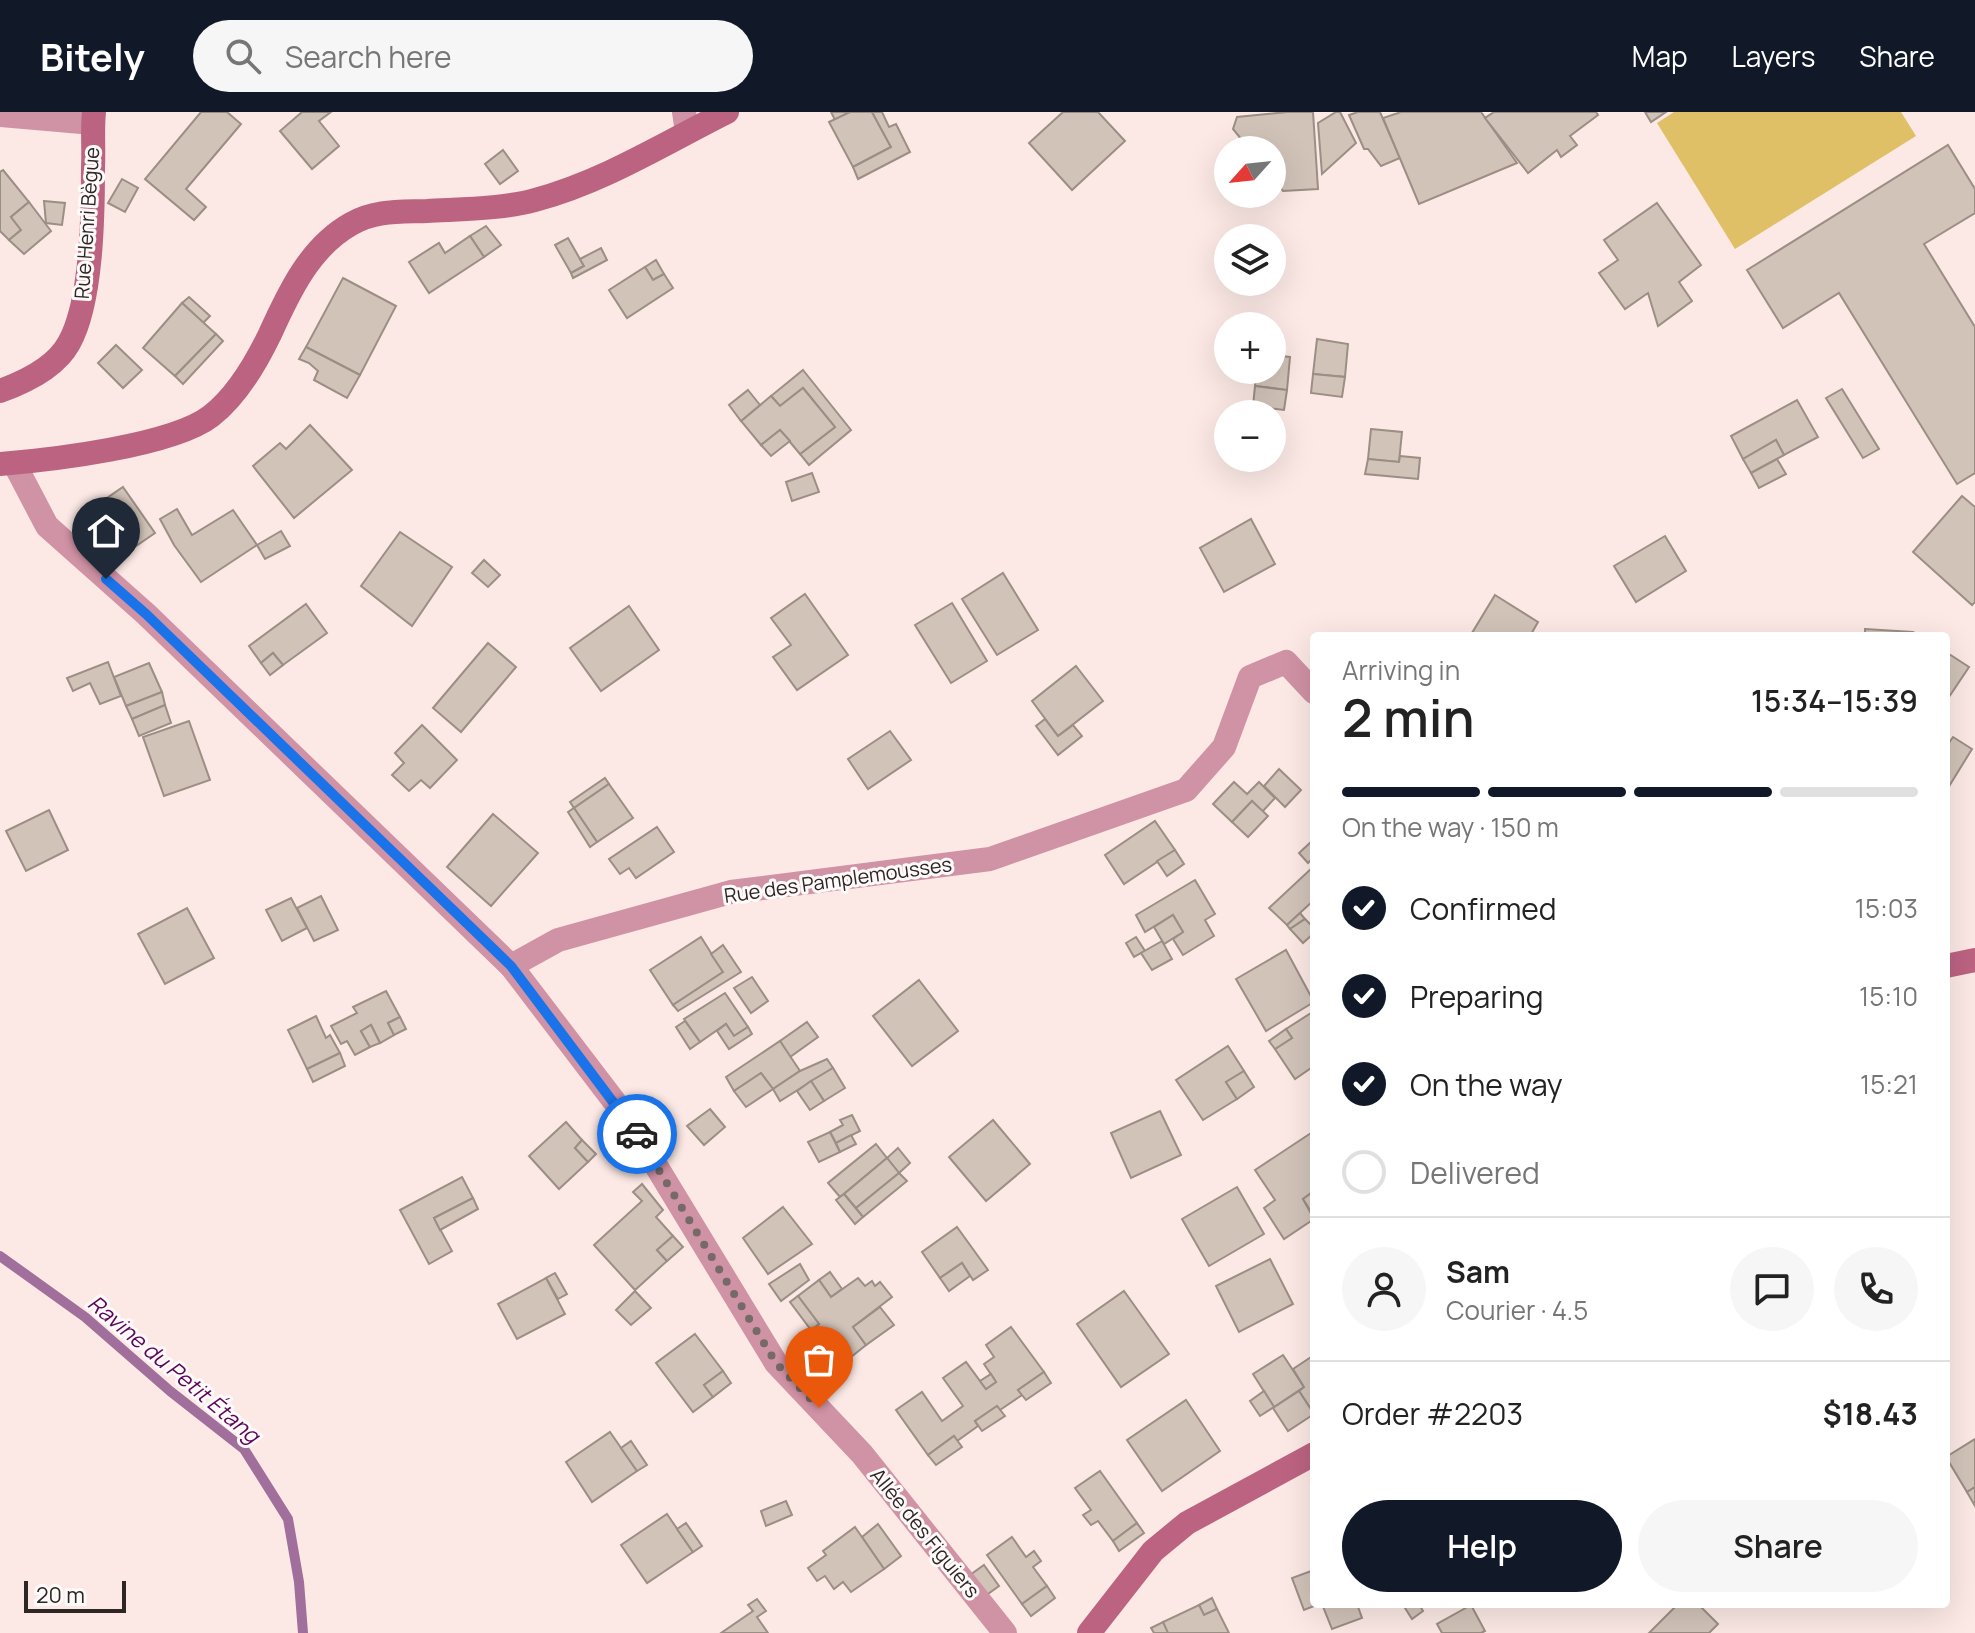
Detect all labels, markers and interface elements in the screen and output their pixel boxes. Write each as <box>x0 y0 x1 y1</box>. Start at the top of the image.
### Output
search box <box>193 20 753 92</box>
text: Bitely <box>40 30 145 82</box>
icon: search <box>221 34 265 78</box>
text: Search here <box>285 36 452 77</box>
text: Map <box>1632 37 1688 75</box>
text: Layers <box>1732 37 1815 75</box>
text: Share <box>1859 37 1935 75</box>
north arrow <box>1214 136 1286 208</box>
map controls <box>1214 136 1286 472</box>
street label: Rue Henri Bègue <box>68 146 105 300</box>
button: layers <box>1214 224 1286 296</box>
button: + <box>1214 312 1286 384</box>
button: − <box>1214 400 1286 472</box>
pin <box>72 497 140 579</box>
icon: home <box>84 509 128 553</box>
text: Arriving in <box>1342 652 1460 688</box>
text: 15:34–15:39 <box>1751 680 1918 721</box>
text: 2 min <box>1342 682 1475 753</box>
text: On the way · 150 m <box>1342 809 1559 845</box>
street label: Rue des Pamplemousses <box>722 850 953 909</box>
icon: check <box>1342 886 1386 930</box>
text: Confirmed <box>1410 888 1557 929</box>
text: 15:03 <box>1855 890 1918 926</box>
icon: check <box>1342 974 1386 1018</box>
text: Preparing <box>1410 976 1544 1017</box>
text: 15:10 <box>1859 978 1918 1014</box>
icon: check <box>1342 1062 1386 1106</box>
text: On the way <box>1410 1064 1563 1105</box>
text: 15:21 <box>1860 1066 1918 1102</box>
courier <box>597 1094 677 1174</box>
icon: car <box>615 1112 659 1156</box>
text: Delivered <box>1410 1152 1540 1193</box>
button: person <box>1342 1247 1426 1331</box>
button: chat <box>1730 1247 1814 1331</box>
button: phone <box>1834 1247 1918 1331</box>
text: Sam <box>1446 1251 1510 1292</box>
water label: Ravine du Petit Étang <box>82 1288 268 1451</box>
text: Courier · 4.5 <box>1446 1292 1588 1328</box>
pin <box>785 1326 853 1408</box>
icon: bag <box>797 1338 841 1382</box>
text: Order #2203 <box>1342 1393 1523 1434</box>
text: $18.43 <box>1823 1393 1918 1434</box>
street label: Allée des Figuiers <box>865 1462 986 1603</box>
button: Help <box>1342 1500 1622 1592</box>
button: Share <box>1638 1500 1918 1592</box>
scale bar <box>24 1577 126 1613</box>
text: 20 m <box>36 1580 85 1610</box>

